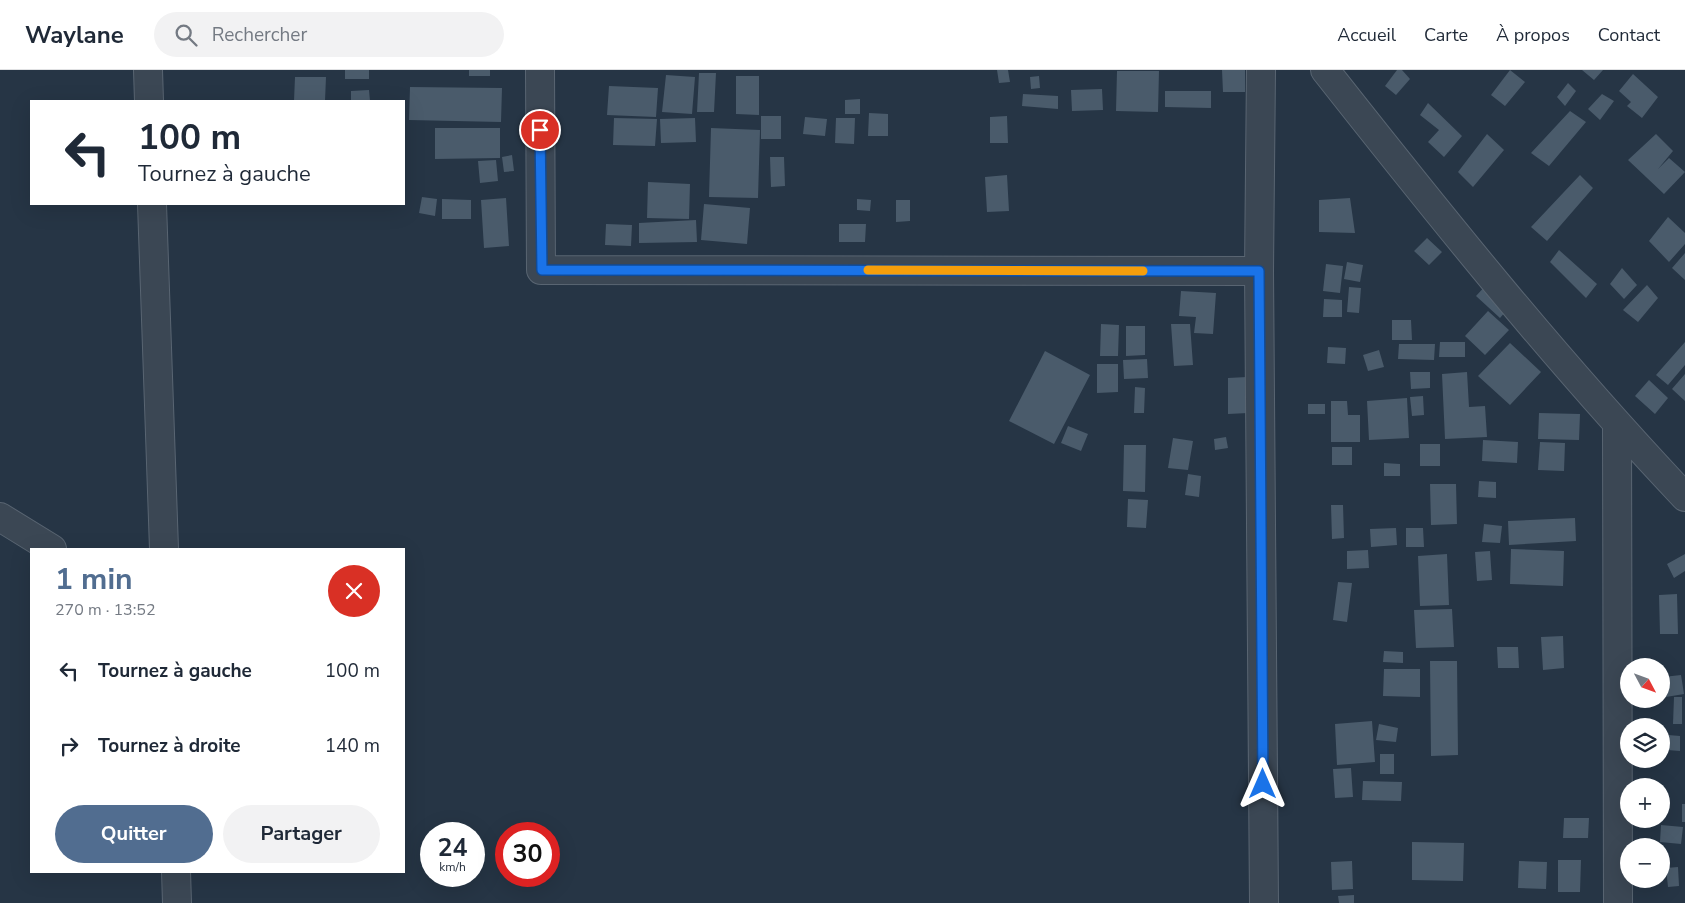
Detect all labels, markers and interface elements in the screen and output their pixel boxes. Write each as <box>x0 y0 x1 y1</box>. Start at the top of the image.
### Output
search box <box>154 12 504 57</box>
text: Waylane <box>25 19 124 51</box>
icon: search <box>172 21 200 49</box>
text: Rechercher <box>212 22 307 48</box>
text: Accueil <box>1337 23 1396 47</box>
text: Carte <box>1424 23 1468 47</box>
text: À propos <box>1496 23 1570 47</box>
text: Contact <box>1598 23 1660 47</box>
pin <box>519 109 561 151</box>
text: 100 m <box>138 114 241 161</box>
icon: arrive <box>526 116 554 144</box>
icon: left <box>55 120 120 185</box>
text: Tournez à gauche <box>138 159 311 189</box>
text: 1 min <box>55 559 133 600</box>
button: close <box>328 565 380 617</box>
text: 270 m · 13:52 <box>55 599 156 621</box>
icon: left <box>55 657 83 685</box>
text: Tournez à gauche <box>98 658 252 684</box>
text: 100 m <box>325 658 380 684</box>
north arrow <box>1620 658 1670 708</box>
map controls <box>1620 658 1670 888</box>
button: layers <box>1620 718 1670 768</box>
icon: right <box>55 732 83 760</box>
text: Tournez à droite <box>98 733 241 759</box>
text: 140 m <box>325 733 380 759</box>
position arrow <box>1236 757 1288 809</box>
button: + <box>1620 778 1670 828</box>
button: Quitter <box>55 805 213 863</box>
button: Partager <box>223 805 380 863</box>
speed limit sign: 30 <box>495 822 560 887</box>
text: 24 <box>437 831 468 865</box>
button: − <box>1620 838 1670 888</box>
text: km/h <box>439 859 466 875</box>

